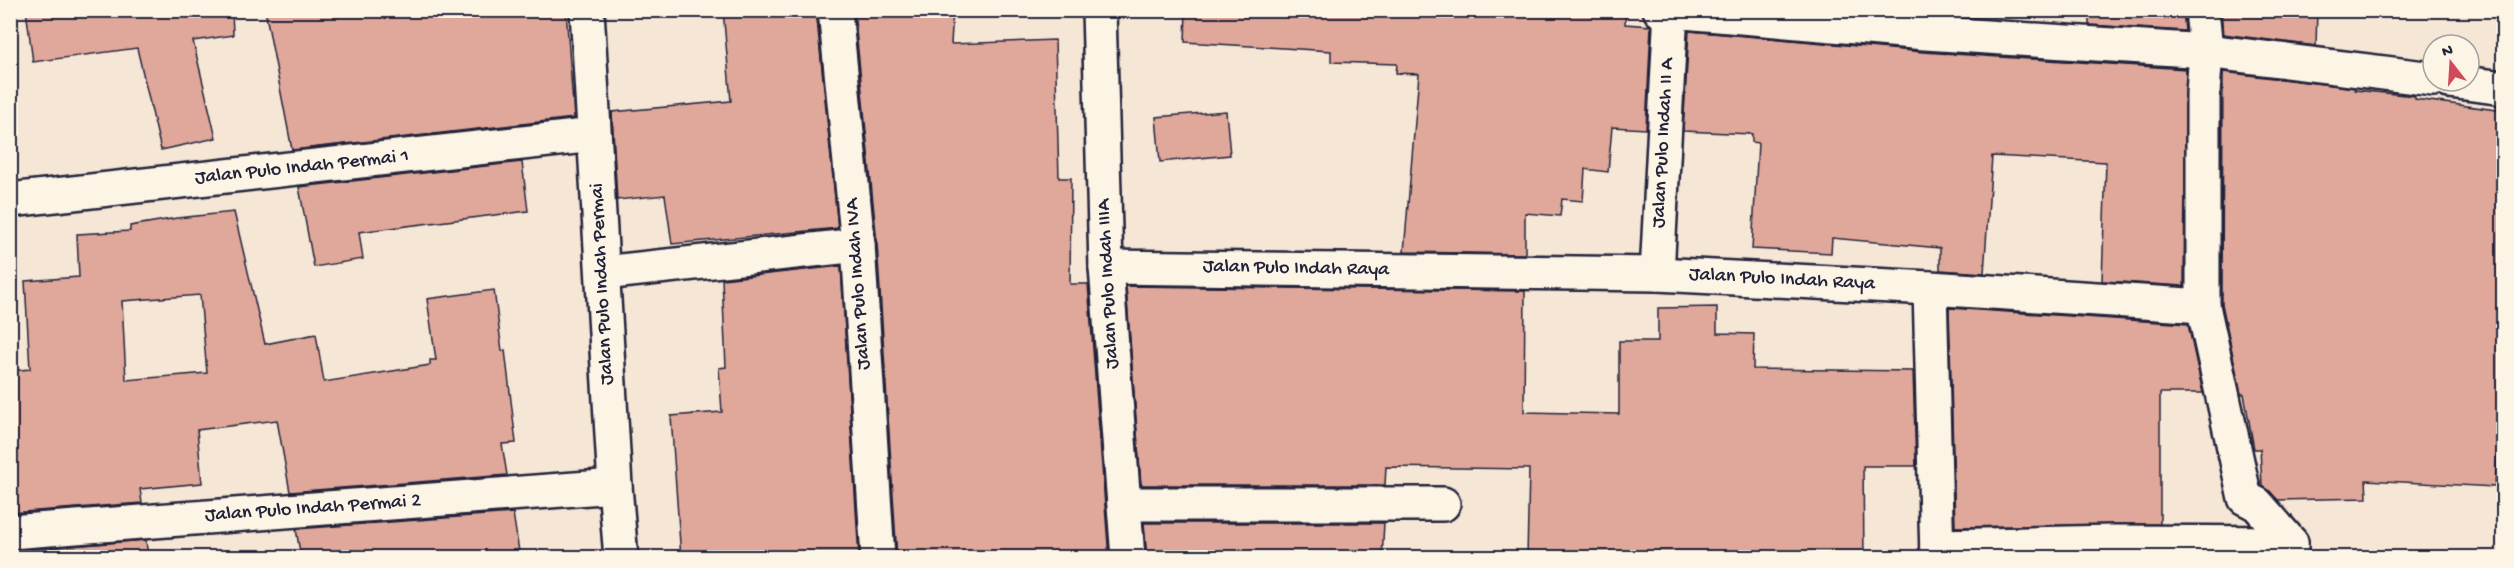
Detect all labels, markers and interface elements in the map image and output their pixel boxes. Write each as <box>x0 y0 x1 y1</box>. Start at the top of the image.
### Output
north arrow <box>2421 33 2481 93</box>
text: N <box>2440 41 2456 63</box>
street label: Jalan Pulo Indah II A <box>1648 56 1680 229</box>
street label: Jalan Pulo Indah Permai 1 <box>194 145 410 191</box>
street label: Jalan Pulo Indah Permai <box>586 182 620 386</box>
street label: Jalan Pulo Indah IVA <box>841 196 876 370</box>
street label: Jalan Pulo Indah IIIA <box>1093 197 1125 370</box>
street label: Jalan Pulo Indah Raya <box>1203 256 1390 282</box>
street label: Jalan Pulo Indah Raya <box>1688 264 1877 296</box>
street label: Jalan Pulo Indah Permai 2 <box>204 490 422 528</box>

